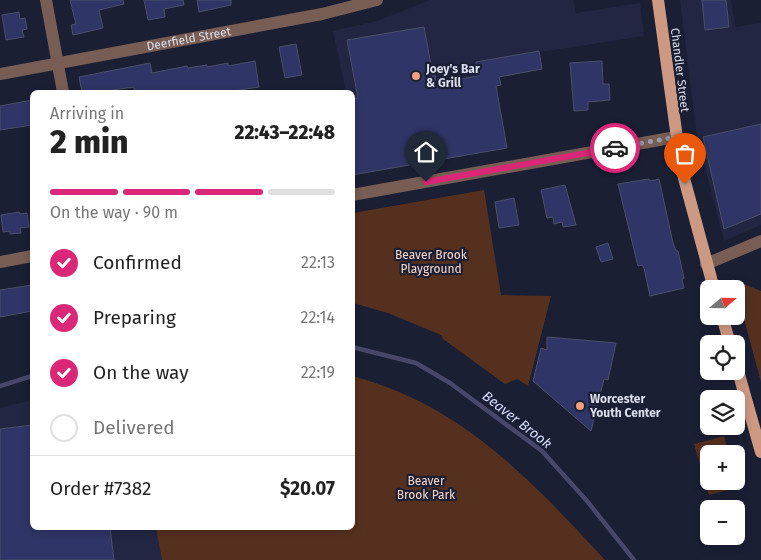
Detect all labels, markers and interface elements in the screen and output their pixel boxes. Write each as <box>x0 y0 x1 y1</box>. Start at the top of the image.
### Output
street label: Deerfield Street <box>146 24 233 54</box>
street label: Chandler Street <box>668 27 692 114</box>
place label: Joey's Bar & Grill <box>425 62 480 90</box>
marker: Joey's Bar & Grill <box>410 70 422 82</box>
text: Arriving in <box>50 104 124 123</box>
text: 22:43–22:48 <box>235 121 335 144</box>
text: 2 min <box>50 123 128 161</box>
courier <box>590 123 640 173</box>
pin <box>405 131 447 182</box>
pin <box>664 133 706 184</box>
icon: car <box>601 134 629 162</box>
icon: home <box>412 138 440 166</box>
icon: bag <box>671 140 699 168</box>
text: On the way · 90 m <box>50 203 178 222</box>
park label: Beaver Brook Playground <box>395 248 468 276</box>
icon: check <box>50 249 78 277</box>
text: Confirmed <box>93 251 182 274</box>
text: 22:13 <box>301 253 335 272</box>
north arrow <box>700 280 745 325</box>
map controls <box>700 280 745 545</box>
icon: check <box>50 304 78 332</box>
text: Preparing <box>93 306 176 329</box>
text: 22:14 <box>301 308 335 327</box>
button: locate <box>700 335 745 380</box>
icon: check <box>50 359 78 387</box>
text: On the way <box>93 361 189 384</box>
text: 22:19 <box>301 363 335 382</box>
water label: Beaver Brook <box>479 388 555 453</box>
button: layers <box>700 390 745 435</box>
place label: Worcester Youth Center <box>589 392 661 420</box>
marker: Worcester Youth Center <box>574 400 586 412</box>
text: Delivered <box>93 416 175 439</box>
button: + <box>700 445 745 490</box>
park label: Beaver Brook Park <box>397 474 456 502</box>
text: Order #7382 <box>50 477 151 500</box>
text: $20.07 <box>280 477 335 500</box>
button: − <box>700 500 745 545</box>

